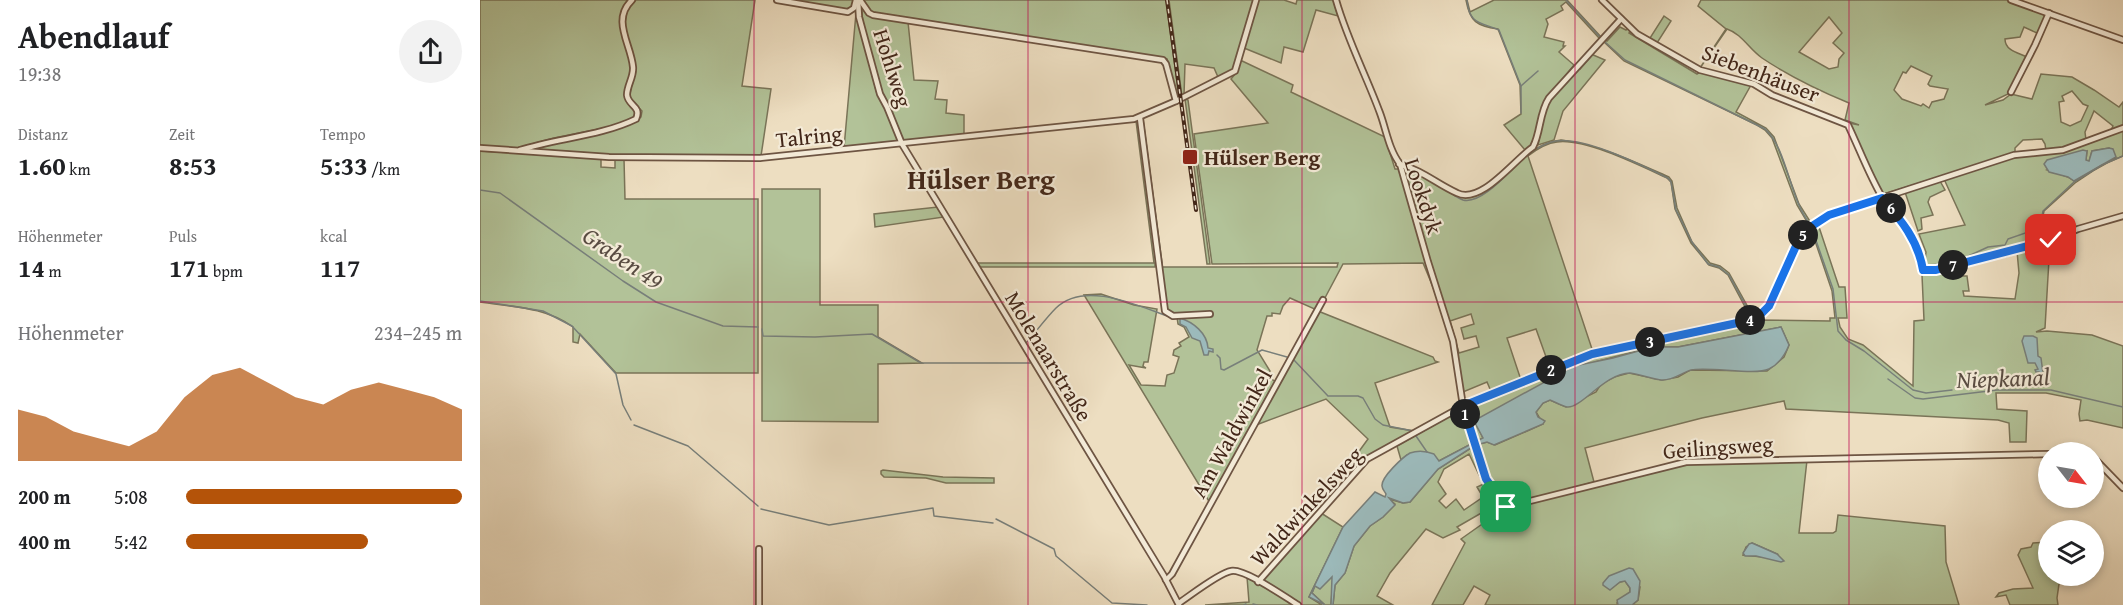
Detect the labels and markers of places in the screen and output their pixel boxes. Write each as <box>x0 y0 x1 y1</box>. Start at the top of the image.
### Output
place label: Hülser Berg <box>1204 141 1320 173</box>
marker: Hülser Berg <box>1181 148 1199 166</box>
pin: 6 <box>1876 193 1906 223</box>
pin <box>2025 214 2076 265</box>
pin: 5 <box>1788 220 1818 250</box>
pin: 7 <box>1938 250 1968 280</box>
pin: 4 <box>1735 305 1765 335</box>
pin: 3 <box>1635 327 1665 357</box>
pin: 2 <box>1536 355 1566 385</box>
pin: 1 <box>1450 399 1480 429</box>
pin <box>1480 481 1531 532</box>

